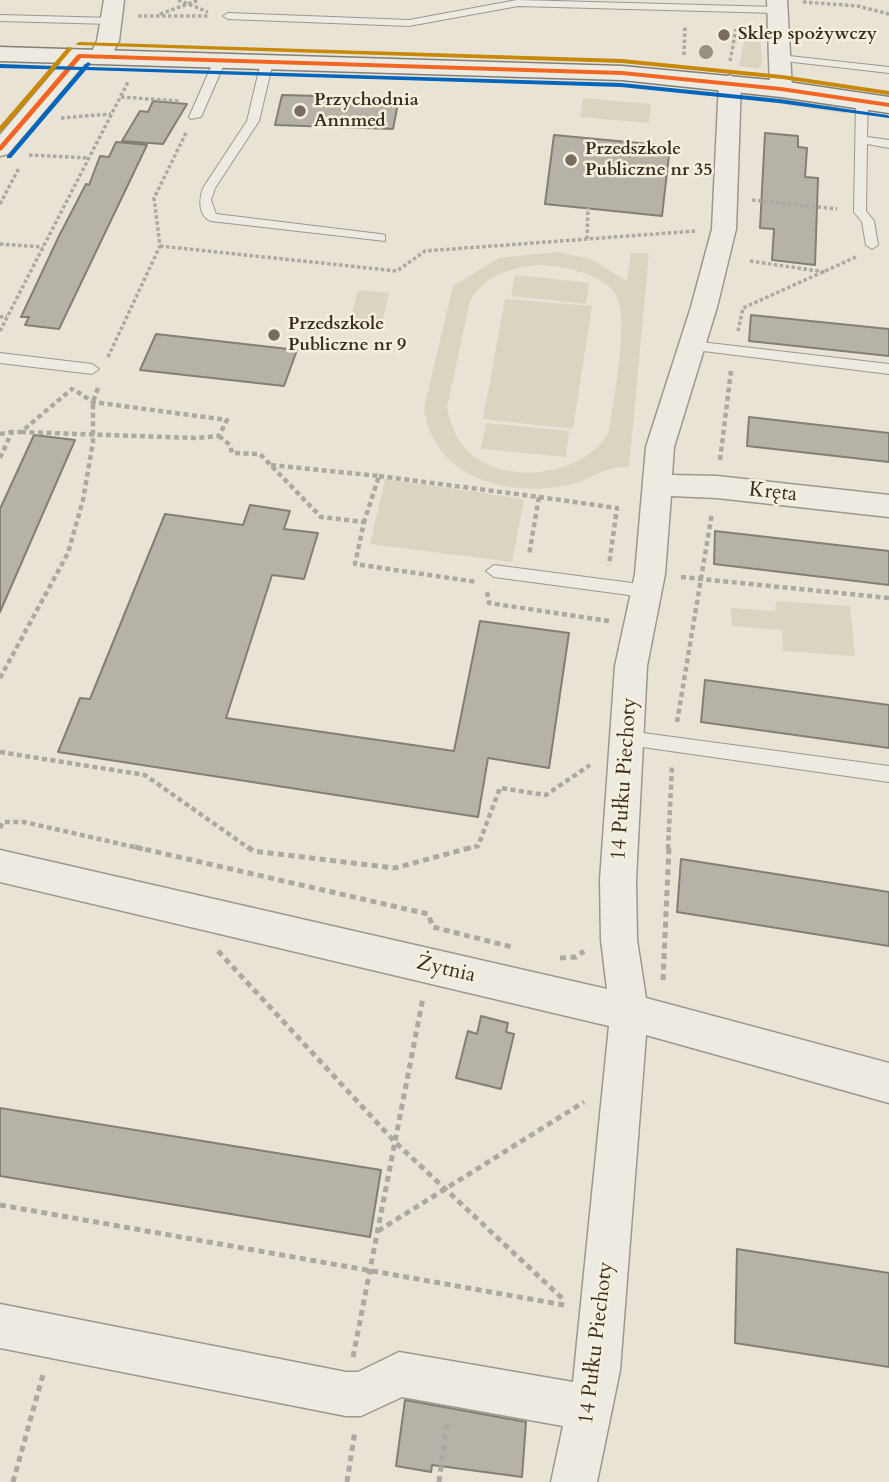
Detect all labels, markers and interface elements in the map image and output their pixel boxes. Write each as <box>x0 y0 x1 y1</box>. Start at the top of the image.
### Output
place label: Sklep spożywczy <box>738 24 877 46</box>
marker: Sklep spożywczy <box>716 27 732 43</box>
place label: Przychodnia Annmed <box>314 90 419 132</box>
marker: Przychodnia Annmed <box>292 103 308 119</box>
place label: Przedszkole Publiczne nr 35 <box>585 139 712 182</box>
marker: Przedszkole Publiczne nr 35 <box>563 152 579 168</box>
place label: Przedszkole Publiczne nr 9 <box>288 314 406 356</box>
marker: Przedszkole Publiczne nr 9 <box>266 327 282 343</box>
street label: Kręta <box>748 478 798 508</box>
street label: 14 Pułku Piechoty <box>607 697 643 861</box>
street label: Żytnia <box>414 951 478 989</box>
street label: 14 Pułku Piechoty <box>575 1260 619 1426</box>

